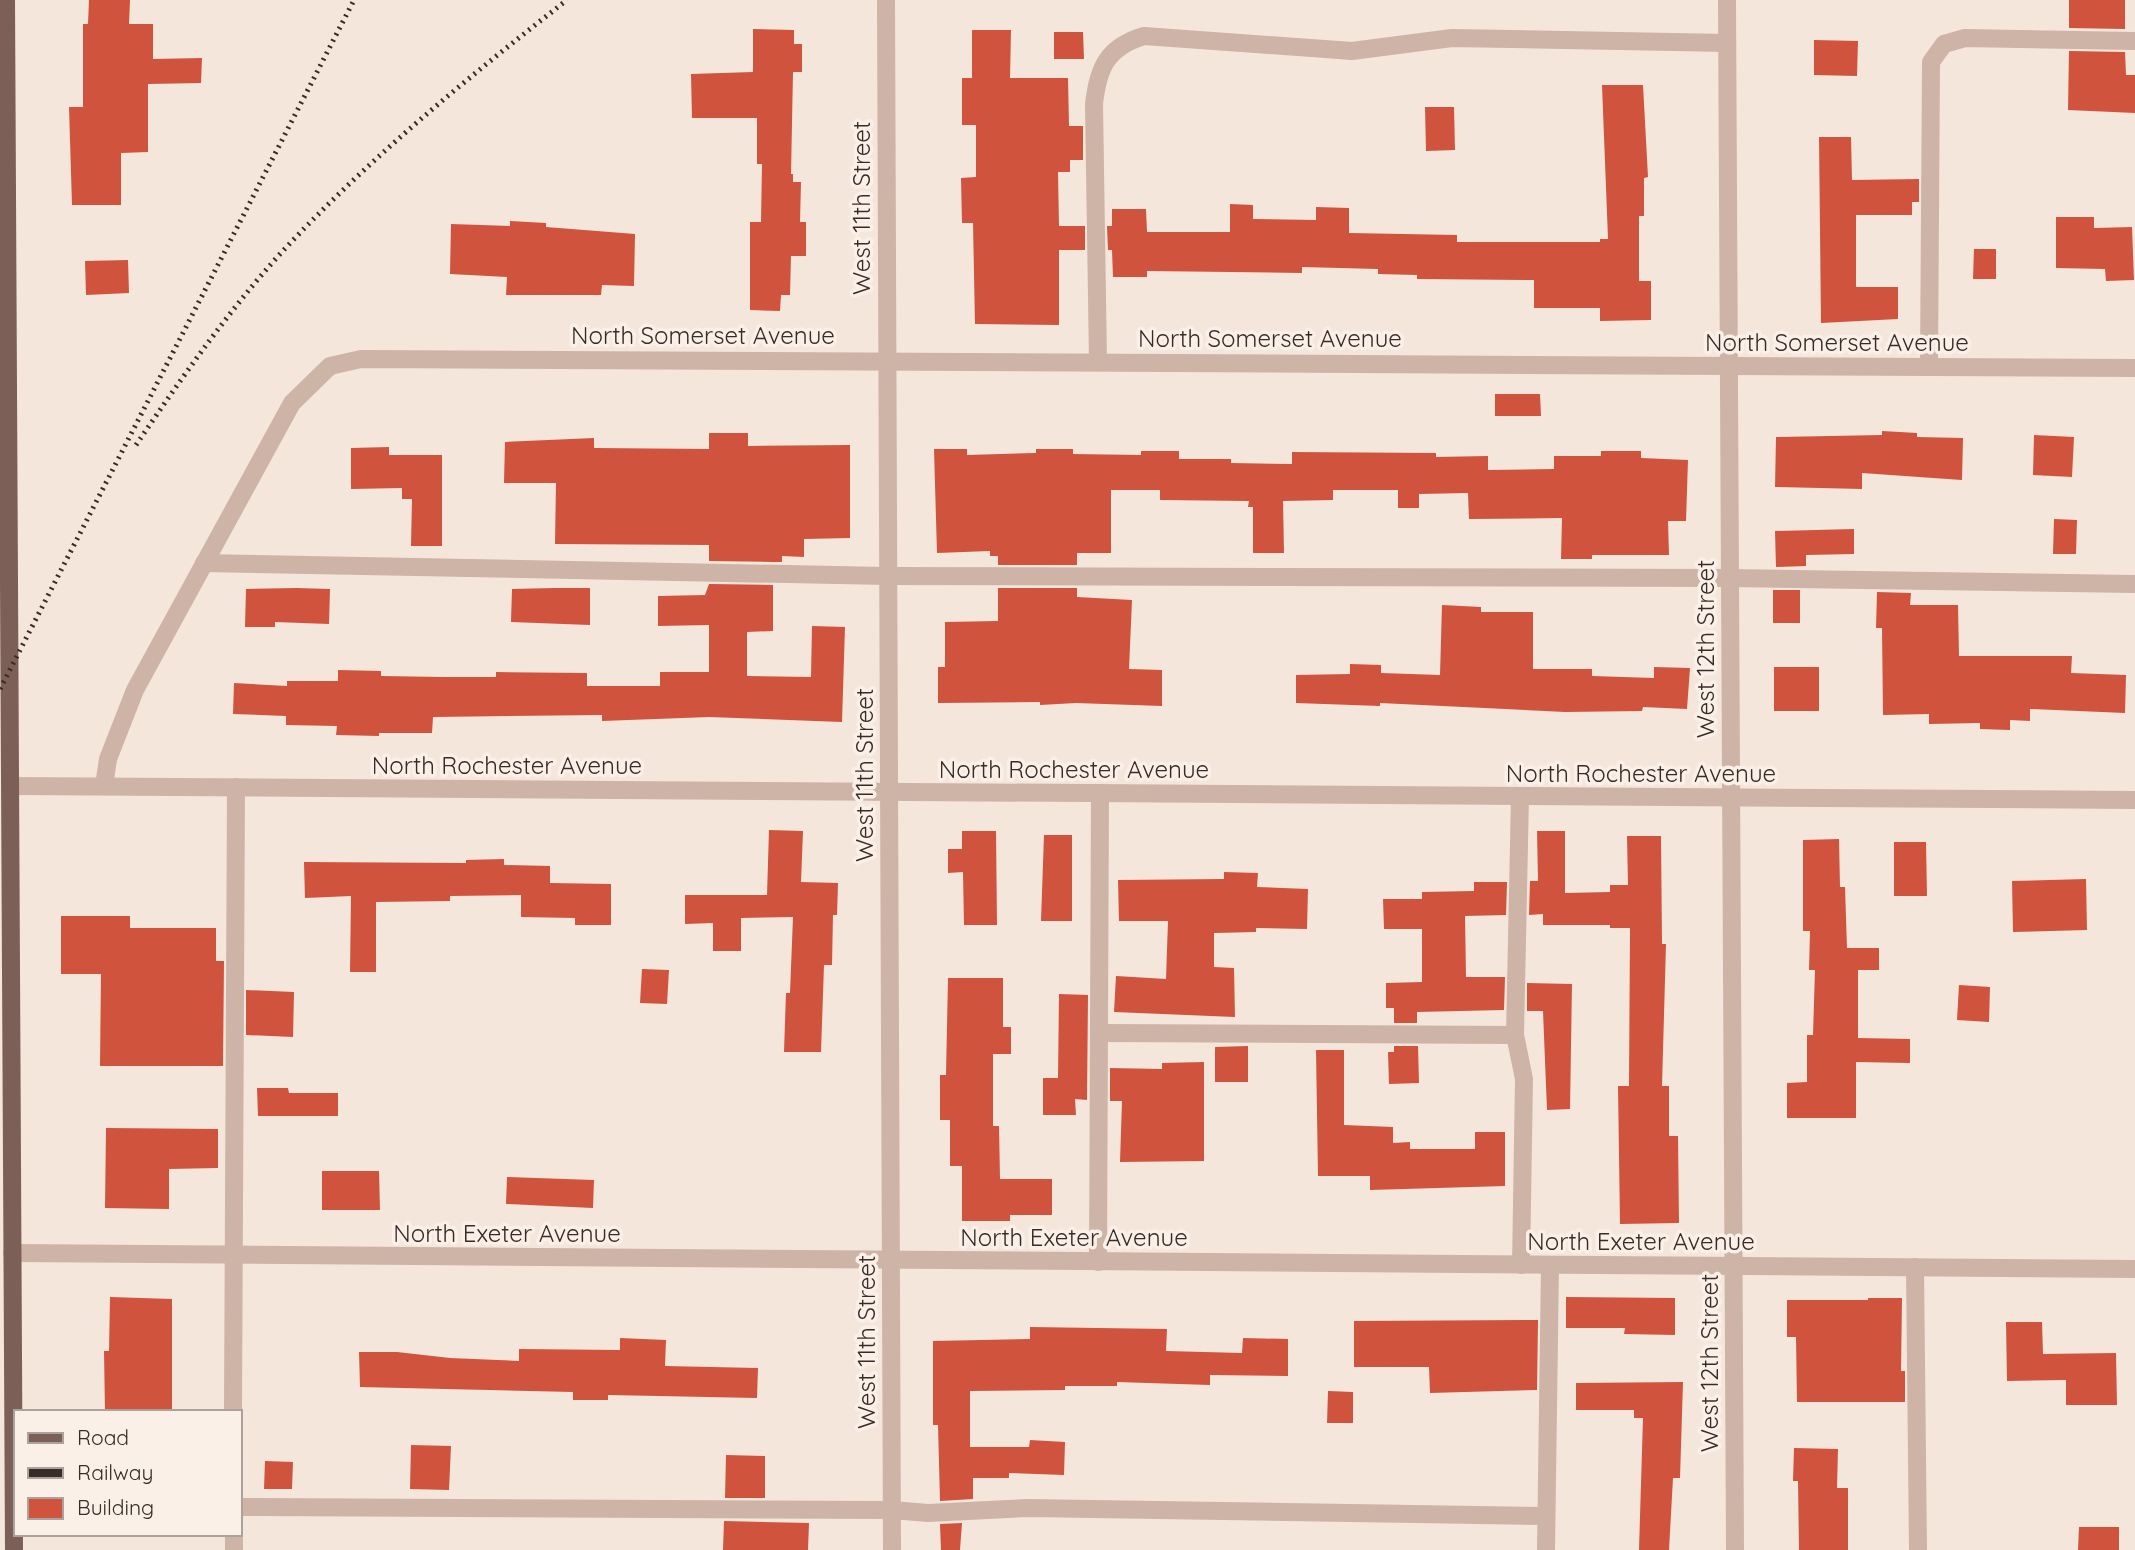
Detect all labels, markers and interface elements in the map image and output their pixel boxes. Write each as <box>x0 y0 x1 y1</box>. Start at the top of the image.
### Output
street label: West 11th Street <box>846 121 876 295</box>
street label: North Somerset Avenue <box>571 320 835 350</box>
street label: North Somerset Avenue <box>1138 323 1402 353</box>
street label: North Somerset Avenue <box>1705 327 1969 357</box>
street label: West 12th Street <box>1690 560 1720 738</box>
street label: West 11th Street <box>849 688 879 862</box>
street label: North Rochester Avenue <box>372 750 642 780</box>
street label: North Rochester Avenue <box>939 754 1209 784</box>
street label: North Rochester Avenue <box>1506 758 1776 788</box>
street label: North Exeter Avenue <box>393 1218 621 1248</box>
street label: North Exeter Avenue <box>960 1222 1188 1252</box>
street label: North Exeter Avenue <box>1527 1226 1755 1256</box>
street label: West 11th Street <box>851 1255 881 1429</box>
street label: West 12th Street <box>1694 1274 1724 1452</box>
legend <box>14 1410 242 1536</box>
text: Road <box>77 1424 129 1450</box>
text: Railway <box>77 1459 153 1485</box>
text: Building <box>77 1494 154 1520</box>

